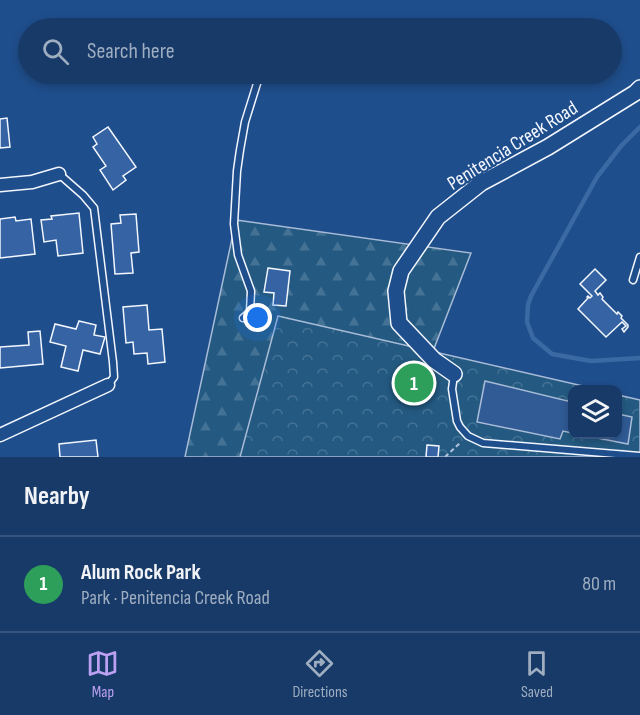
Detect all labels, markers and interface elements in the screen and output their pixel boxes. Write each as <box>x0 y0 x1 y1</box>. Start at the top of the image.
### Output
search box <box>18 18 622 84</box>
icon: search <box>39 35 72 68</box>
text: Search here <box>87 38 174 65</box>
street label: Penitencia Creek Road <box>443 96 582 196</box>
your location <box>243 303 272 332</box>
pin: 1 <box>394 360 434 406</box>
map controls <box>568 385 622 439</box>
button: layers <box>568 385 622 439</box>
text: Nearby <box>24 481 90 512</box>
text: Alum Rock Park <box>81 559 201 586</box>
text: 1 <box>40 572 47 596</box>
text: 80 m <box>582 572 616 596</box>
text: Park · Penitencia Creek Road <box>81 586 270 610</box>
tab: Map <box>86 647 119 702</box>
tab: Directions <box>292 647 347 702</box>
tab: Saved <box>520 647 553 702</box>

